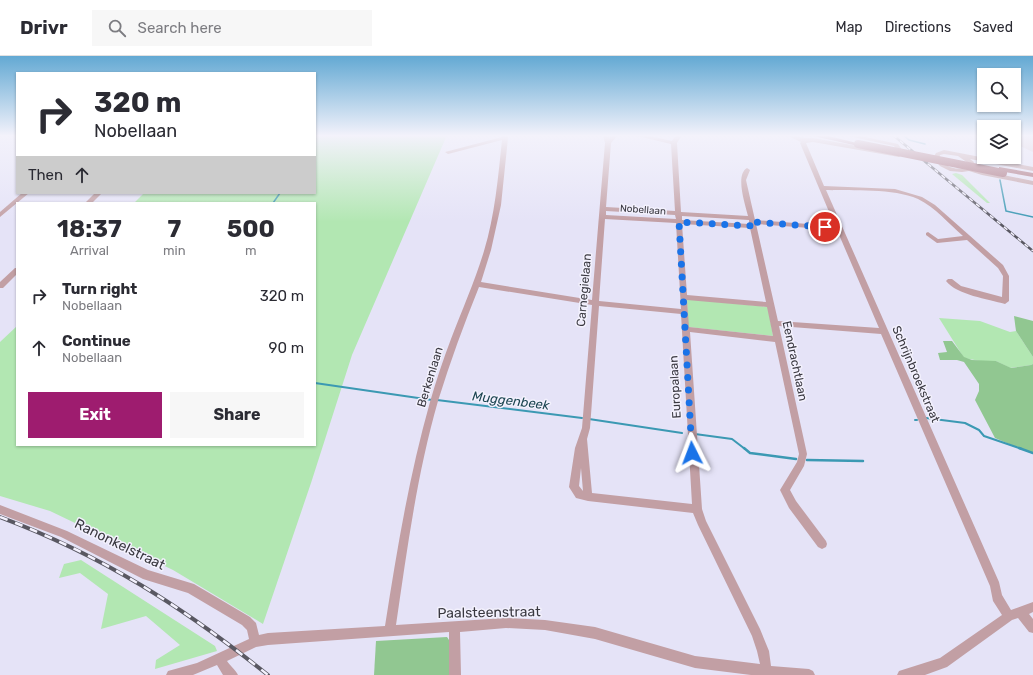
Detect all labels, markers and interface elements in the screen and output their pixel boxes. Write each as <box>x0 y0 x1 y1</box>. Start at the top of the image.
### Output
search box <box>92 10 372 46</box>
text: Drivr <box>20 16 68 39</box>
icon: search <box>106 17 128 39</box>
text: Search here <box>138 19 222 37</box>
text: Map <box>836 19 863 36</box>
text: Directions <box>885 19 951 36</box>
text: Saved <box>973 19 1013 36</box>
map controls <box>977 68 1021 164</box>
button: search <box>977 68 1021 112</box>
text: 320 m <box>94 86 181 119</box>
icon: right <box>28 88 80 140</box>
text: Nobellaan <box>94 120 177 142</box>
button: layers <box>977 120 1021 164</box>
icon: ahead <box>71 164 93 186</box>
text: Then <box>28 166 63 184</box>
street label: Nobellaan <box>619 202 666 218</box>
pin <box>808 210 842 244</box>
text: 18:37 <box>57 215 122 243</box>
text: 7 <box>167 215 181 243</box>
text: 500 <box>227 215 275 243</box>
icon: arrive <box>814 216 836 238</box>
text: Arrival <box>70 243 109 258</box>
text: min <box>163 243 186 258</box>
text: m <box>245 243 257 258</box>
street label: Carnegielaan <box>574 253 594 327</box>
text: Turn right <box>62 280 137 298</box>
icon: right <box>28 285 50 307</box>
text: 320 m <box>260 287 304 305</box>
text: Nobellaan <box>62 298 122 313</box>
street label: Eendrachtlaan <box>780 320 810 402</box>
street label: Schrijnbroekstraat <box>889 324 943 425</box>
text: Continue <box>62 332 131 350</box>
icon: ahead <box>28 337 50 359</box>
text: 90 m <box>269 339 304 357</box>
street label: Berkenlaan <box>414 345 446 409</box>
text: Nobellaan <box>62 350 122 365</box>
street label: Europalaan <box>666 355 684 419</box>
water label: Muggenbeek <box>471 388 551 414</box>
button: Exit <box>28 392 162 438</box>
button: Share <box>170 392 304 438</box>
position arrow <box>671 432 713 474</box>
street label: Ranonkelstraat <box>72 515 168 574</box>
street label: Paalsteenstraat <box>437 603 541 622</box>

